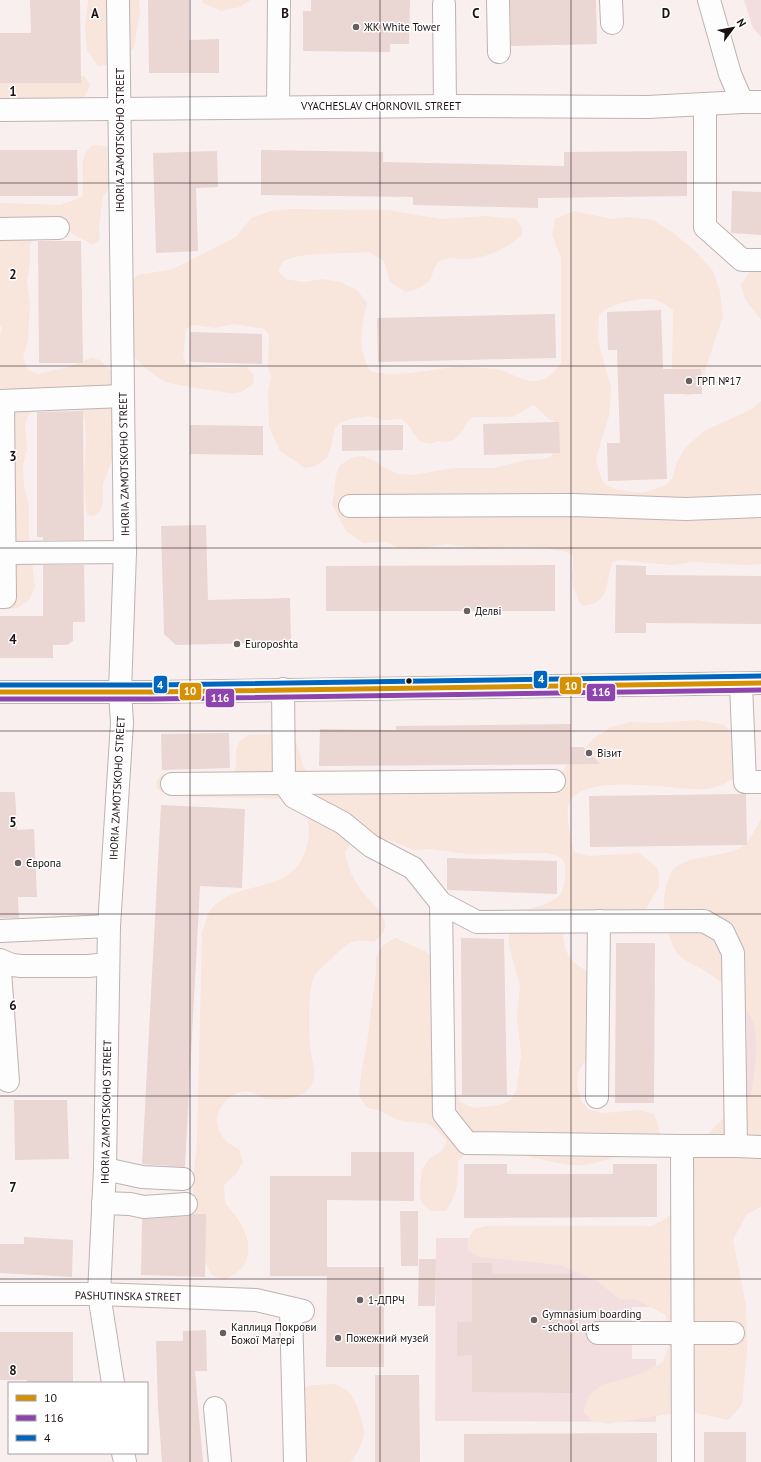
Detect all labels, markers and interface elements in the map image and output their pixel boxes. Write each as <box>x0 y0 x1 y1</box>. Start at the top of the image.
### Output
text: A <box>91 5 99 22</box>
text: B <box>281 5 289 22</box>
text: C <box>472 5 480 22</box>
text: D <box>662 5 670 22</box>
north arrow <box>713 8 753 48</box>
text: N <box>734 16 749 29</box>
place label: ЖК White Tower <box>363 20 440 34</box>
marker: ЖК White Tower <box>351 22 361 32</box>
street label: IHORIA ZAMOTSKOHO STREET <box>113 68 127 212</box>
text: 1 <box>9 83 17 100</box>
street label: VYACHESLAV CHORNOVIL STREET <box>300 99 461 113</box>
text: 2 <box>9 266 17 283</box>
place label: ГРП №17 <box>697 374 741 388</box>
marker: ГРП №17 <box>684 376 694 386</box>
street label: IHORIA ZAMOTSKOHO STREET <box>116 392 132 536</box>
text: 3 <box>9 448 17 465</box>
place label: Делві <box>475 604 501 618</box>
marker: Делві <box>462 606 472 616</box>
text: 4 <box>9 631 17 648</box>
place label: Europoshta <box>245 637 298 651</box>
marker: Europoshta <box>232 639 242 649</box>
line badge: 4 <box>533 670 548 689</box>
text: 4 <box>538 672 545 686</box>
line badge: 4 <box>153 675 168 694</box>
unlabelled marker <box>404 676 414 686</box>
line badge: 10 <box>559 676 582 695</box>
text: 4 <box>157 678 164 692</box>
text: 10 <box>565 679 577 693</box>
line badge: 10 <box>179 682 202 701</box>
line badge: 116 <box>586 683 616 702</box>
text: 10 <box>184 684 196 698</box>
text: 116 <box>592 685 610 699</box>
line badge: 116 <box>205 688 235 708</box>
text: 116 <box>211 691 229 705</box>
street label: IHORIA ZAMOTSKOHO STREET <box>106 716 128 860</box>
place label: Візит <box>597 746 622 760</box>
marker: Візит <box>584 748 594 758</box>
text: 5 <box>9 814 17 831</box>
place label: Європа <box>26 856 61 870</box>
marker: Європа <box>13 858 23 868</box>
text: 6 <box>9 997 17 1014</box>
street label: IHORIA ZAMOTSKOHO STREET <box>98 1040 114 1184</box>
text: 7 <box>9 1179 17 1196</box>
street label: PASHUTINSKA STREET <box>75 1288 181 1304</box>
place label: 1-ДПРЧ <box>368 1293 405 1307</box>
marker: 1-ДПРЧ <box>355 1295 365 1305</box>
place label: Gymnasium boarding - school arts <box>542 1307 642 1334</box>
marker: Gymnasium boarding - school arts <box>529 1315 539 1325</box>
place label: Каплиця Покрови Божої Матері <box>231 1320 317 1347</box>
marker: Каплиця Покрови Божої Матері <box>218 1328 228 1338</box>
place label: Пожежний музей <box>346 1331 429 1345</box>
marker: Пожежний музей <box>333 1333 343 1343</box>
text: 8 <box>9 1362 17 1379</box>
legend <box>8 1382 148 1454</box>
text: 10 <box>44 1390 58 1405</box>
text: 116 <box>44 1410 64 1425</box>
text: 4 <box>44 1430 51 1445</box>

